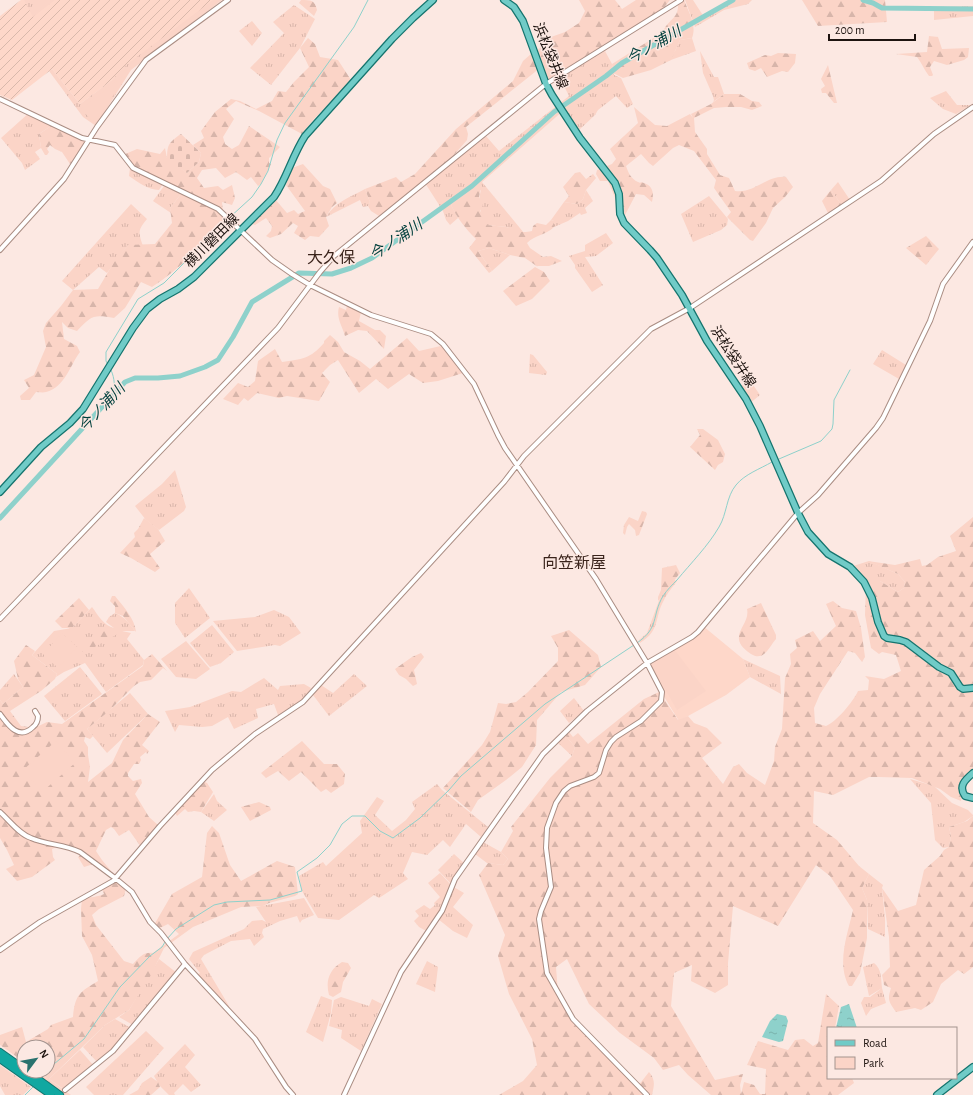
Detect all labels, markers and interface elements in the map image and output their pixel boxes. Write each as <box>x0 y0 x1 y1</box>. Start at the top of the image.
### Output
scale bar <box>829 16 915 42</box>
street label: 浜松袋井線 <box>530 20 571 91</box>
water label: 今ノ浦川 <box>624 22 685 66</box>
text: 200 m <box>835 24 865 36</box>
street label: 横川磐田線 <box>182 211 242 271</box>
water label: 今ノ浦川 <box>366 215 427 263</box>
district label: 大久保 <box>307 249 355 266</box>
street label: 浜松袋井線 <box>708 323 760 390</box>
water label: 今ノ浦川 <box>75 379 129 435</box>
district label: 向笠新屋 <box>542 554 606 571</box>
legend <box>827 1027 957 1079</box>
text: Road <box>863 1037 887 1049</box>
north arrow <box>16 1039 56 1079</box>
text: N <box>37 1048 51 1060</box>
text: Park <box>863 1057 884 1069</box>

